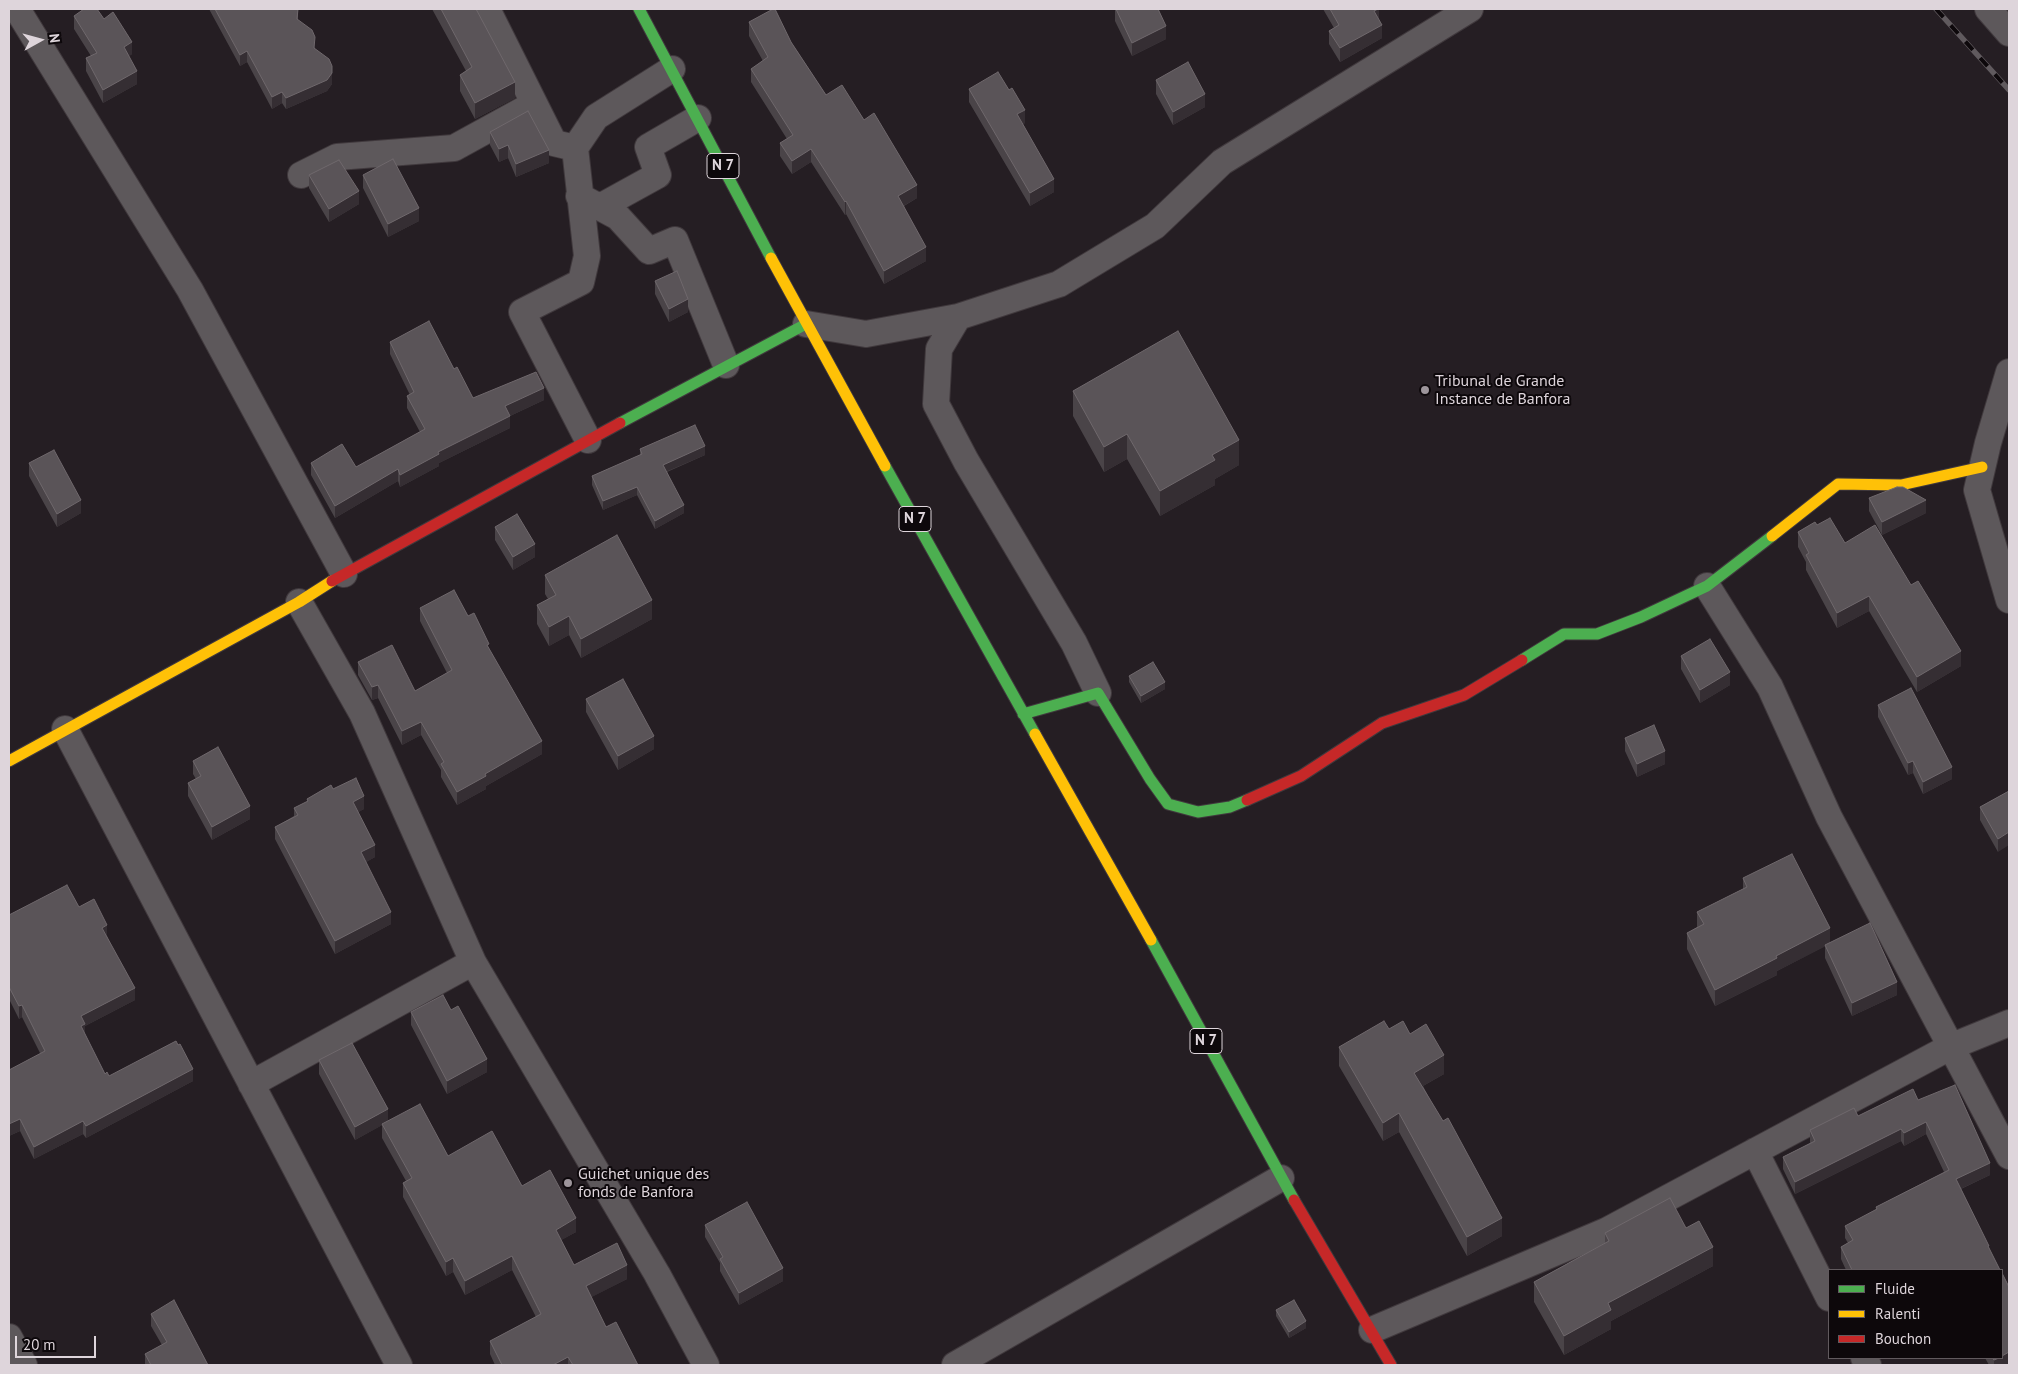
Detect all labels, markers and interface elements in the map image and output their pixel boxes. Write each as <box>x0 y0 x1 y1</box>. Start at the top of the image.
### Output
north arrow <box>15 15 65 65</box>
text: N <box>45 33 64 44</box>
road number: N 7 <box>707 154 739 178</box>
place label: Tribunal de Grande Instance de Banfora <box>1435 371 1570 409</box>
marker: Tribunal de Grande Instance de Banfora <box>1419 384 1431 396</box>
road number: N 7 <box>899 506 931 532</box>
road number: N 7 <box>1190 1028 1222 1054</box>
place label: Guichet unique des fonds de Banfora <box>578 1164 709 1202</box>
marker: Guichet unique des fonds de Banfora <box>562 1177 574 1189</box>
legend <box>1828 1269 2003 1359</box>
text: Fluide <box>1875 1279 1915 1298</box>
text: Ralenti <box>1875 1304 1921 1323</box>
scale bar <box>18 1326 99 1358</box>
text: Bouchon <box>1875 1329 1931 1348</box>
text: 20 m <box>23 1335 56 1354</box>

